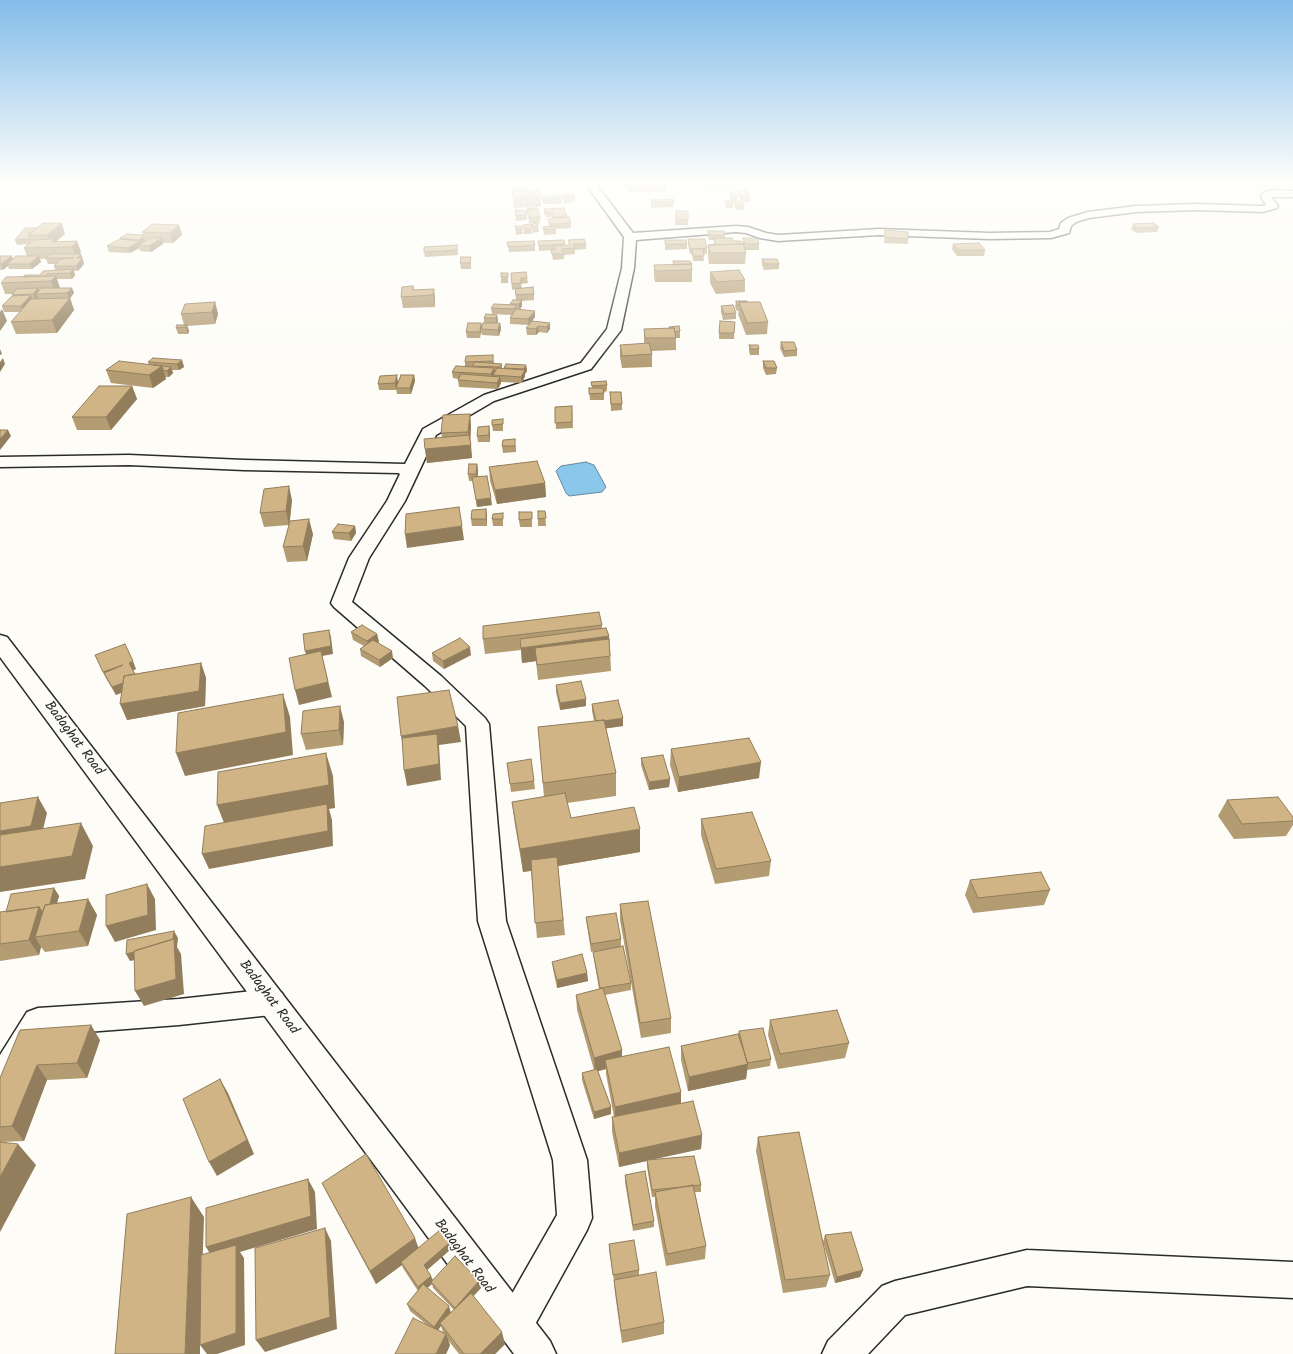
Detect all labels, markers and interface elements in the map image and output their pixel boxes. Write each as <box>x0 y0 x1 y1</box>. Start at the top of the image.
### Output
street label: Badaghat Road <box>40 698 106 780</box>
street label: Badaghat Road <box>235 957 301 1039</box>
street label: Badaghat Road <box>430 1216 496 1298</box>

